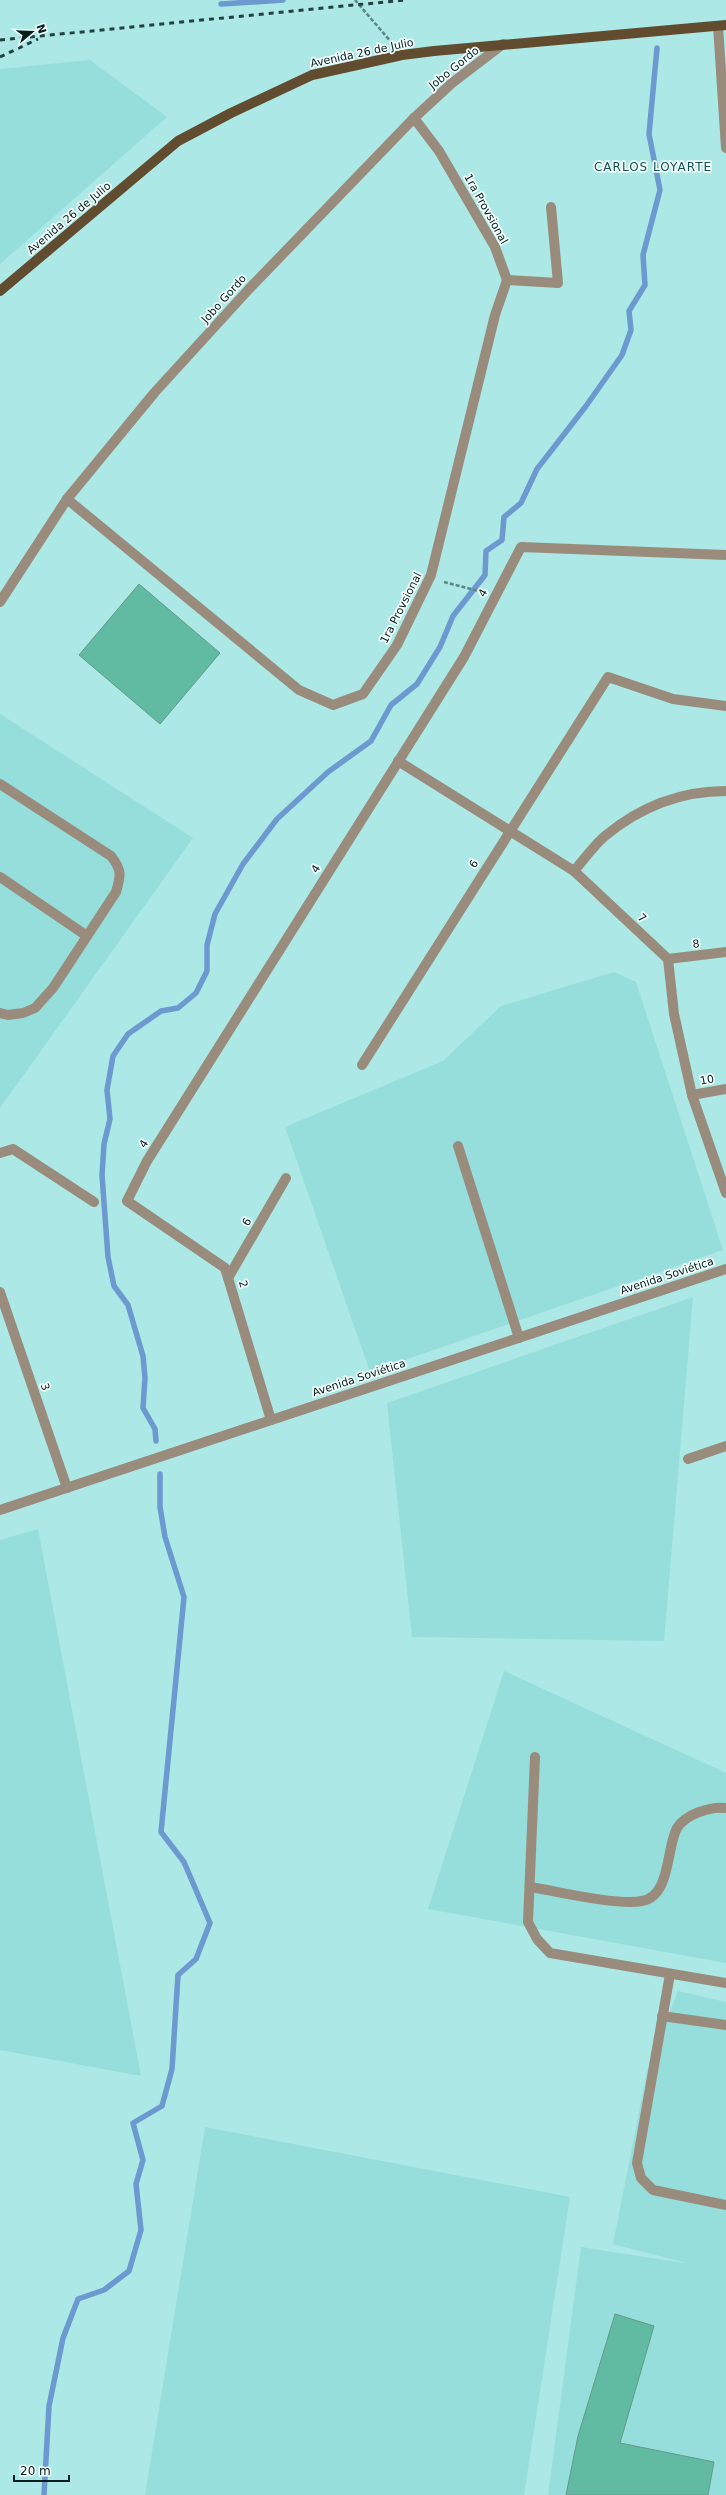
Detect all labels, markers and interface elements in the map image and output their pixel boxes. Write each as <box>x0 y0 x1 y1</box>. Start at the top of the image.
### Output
north arrow <box>12 12 52 52</box>
text: N <box>33 22 49 35</box>
street label: Avenida 26 de Julio <box>309 36 415 70</box>
street label: Jobo Gordo <box>426 44 482 93</box>
district label: CARLOS LOYARTE <box>594 160 712 174</box>
street label: 1ra Provsional <box>461 172 511 246</box>
street label: Avenida 26 de Julio <box>25 179 114 257</box>
street label: Jobo Gordo <box>198 272 249 327</box>
street label: 1ra Provsional <box>377 570 425 646</box>
street label: 4 <box>476 587 490 599</box>
street label: 6 <box>467 858 481 870</box>
street label: 4 <box>309 863 323 875</box>
street label: 7 <box>635 911 649 925</box>
street label: 8 <box>692 937 700 951</box>
street label: 10 <box>699 1072 715 1088</box>
street label: 4 <box>137 1138 151 1150</box>
street label: 6 <box>240 1216 254 1228</box>
street label: Avenida Soviética <box>619 1255 715 1297</box>
street label: 2 <box>236 1279 250 1289</box>
street label: Avenida Soviética <box>311 1357 407 1399</box>
street label: 3 <box>38 1382 52 1392</box>
scale bar <box>14 2457 69 2483</box>
text: 20 m <box>20 2464 51 2478</box>

